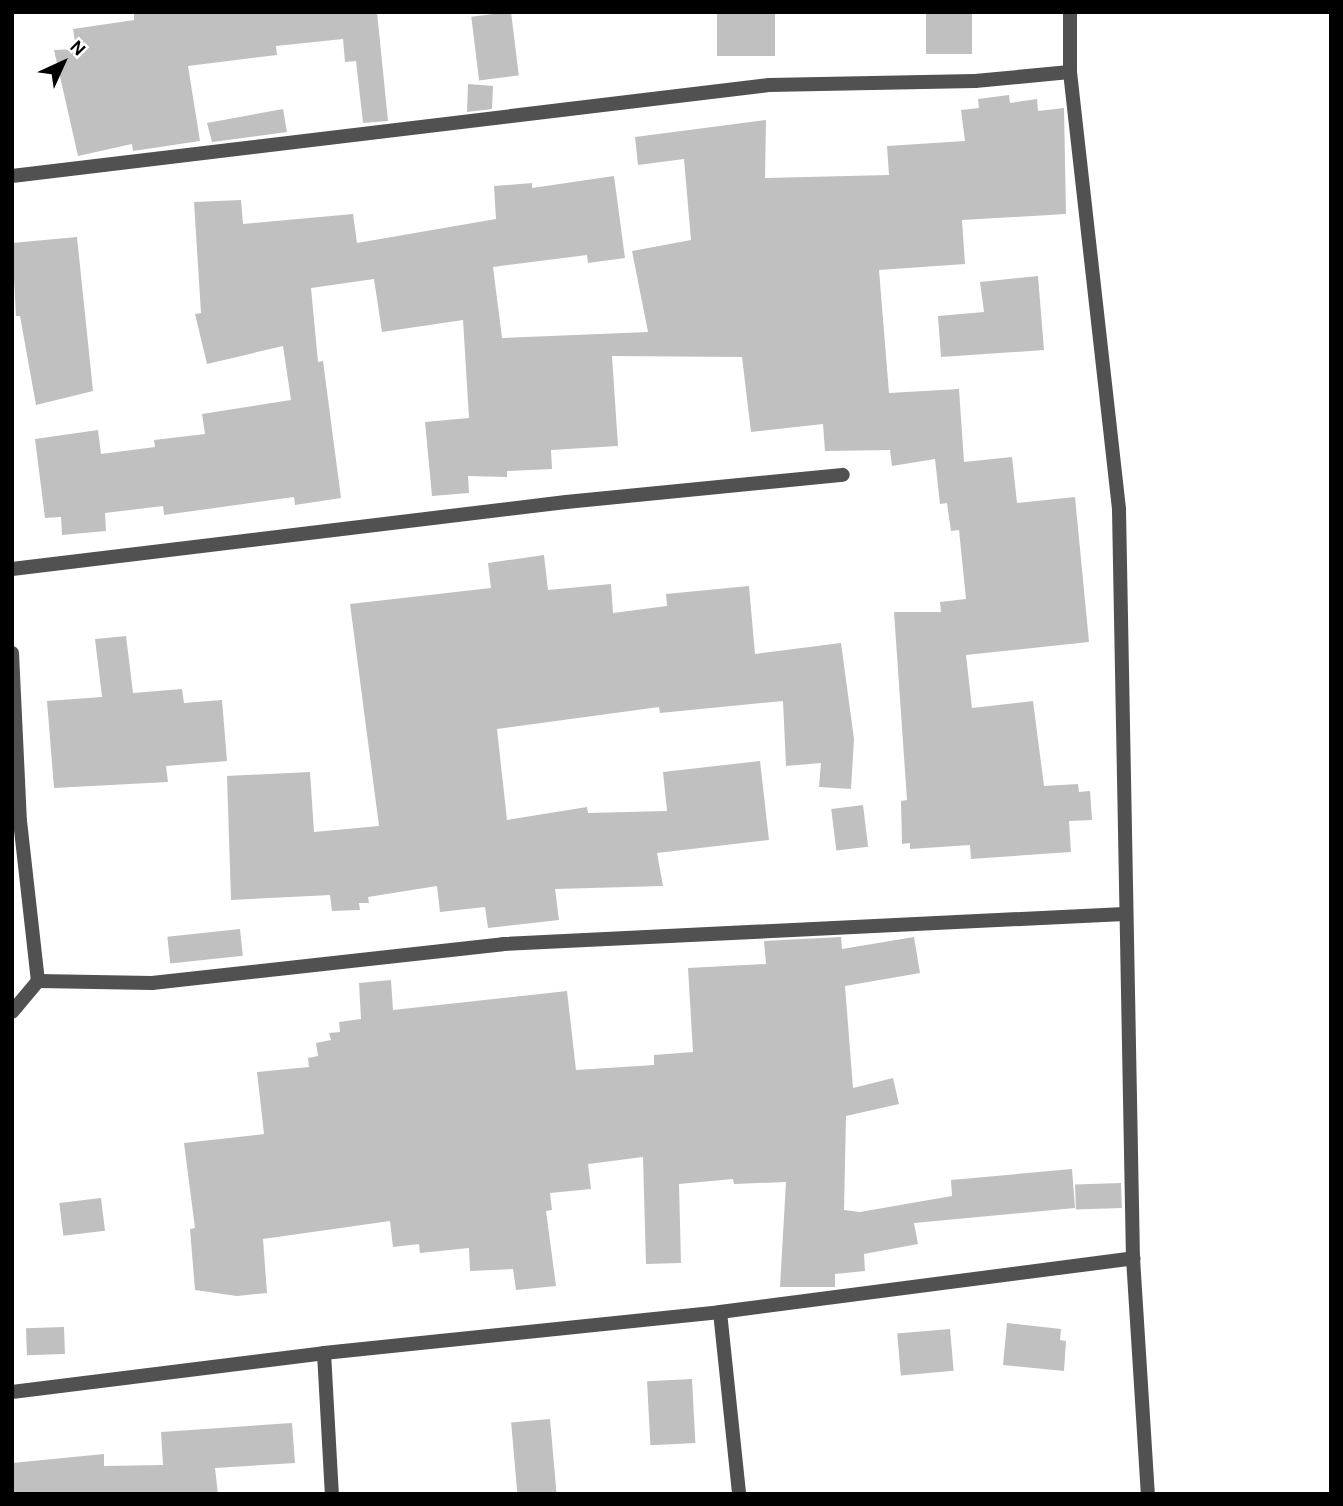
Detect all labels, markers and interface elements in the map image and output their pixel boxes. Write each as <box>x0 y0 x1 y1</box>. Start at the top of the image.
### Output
north arrow <box>28 28 98 98</box>
text: N <box>65 36 90 61</box>

